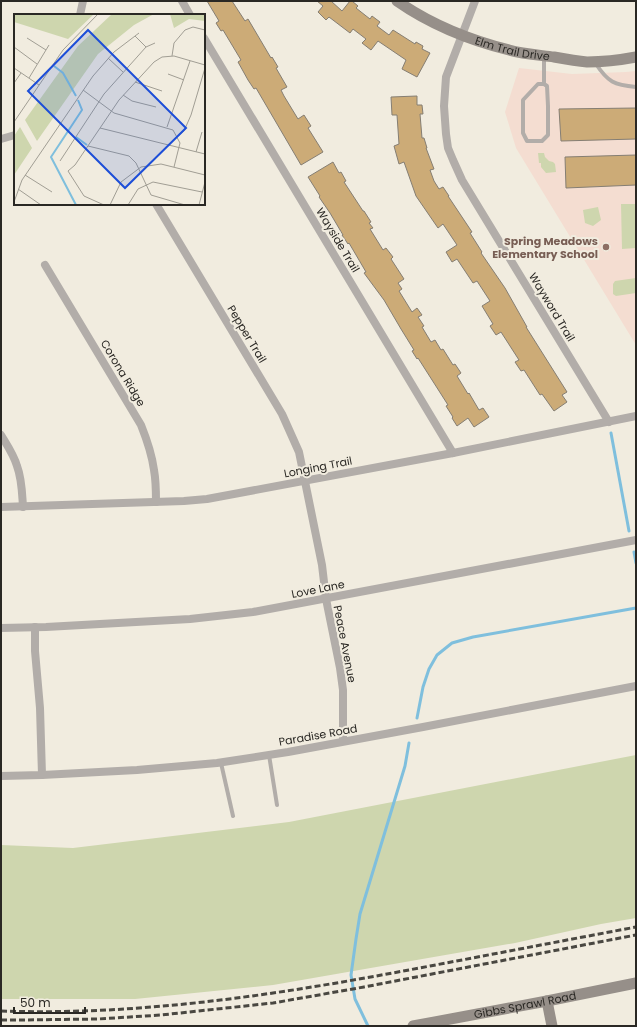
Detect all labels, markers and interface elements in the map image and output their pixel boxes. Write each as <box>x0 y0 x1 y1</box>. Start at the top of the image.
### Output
inset map <box>14 14 205 205</box>
street label: Elm Trail Drive <box>473 33 551 64</box>
street label: Wayside Trail <box>312 205 364 275</box>
place label: Spring Meadows Elementary School <box>492 233 598 262</box>
marker: Spring Meadows Elementary School <box>601 242 611 252</box>
street label: Wayword Trail <box>525 270 579 344</box>
street label: Pepper Trail <box>223 302 271 366</box>
street label: Corona Ridge <box>97 337 149 409</box>
street label: Longing Trail <box>282 453 354 481</box>
street label: Love Lane <box>290 576 346 602</box>
street label: Peace Avenue <box>330 604 360 684</box>
street label: Paradise Road <box>277 720 359 750</box>
street label: Gibbs Sprawl Road <box>473 987 577 1022</box>
scale bar <box>14 989 85 1015</box>
text: 50 m <box>20 994 51 1011</box>

